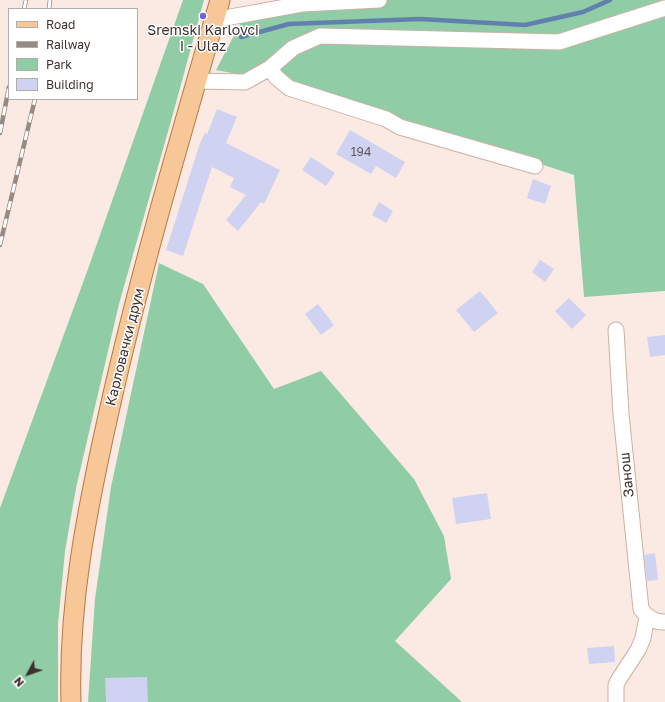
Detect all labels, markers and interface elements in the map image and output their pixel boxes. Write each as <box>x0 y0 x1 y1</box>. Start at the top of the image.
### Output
legend <box>8 8 138 100</box>
marker: Sremski Karlovci I - Ulaz <box>198 11 208 21</box>
text: Road <box>46 17 75 32</box>
place label: Sremski Karlovci I - Ulaz <box>147 23 259 56</box>
text: Railway <box>46 37 91 52</box>
text: Park <box>46 57 72 72</box>
text: Building <box>46 77 94 92</box>
house number: 194 <box>351 145 371 159</box>
street label: Карловачки друм <box>102 286 148 408</box>
street label: Занош <box>616 452 638 498</box>
north arrow <box>8 654 48 694</box>
text: N <box>11 675 26 690</box>

